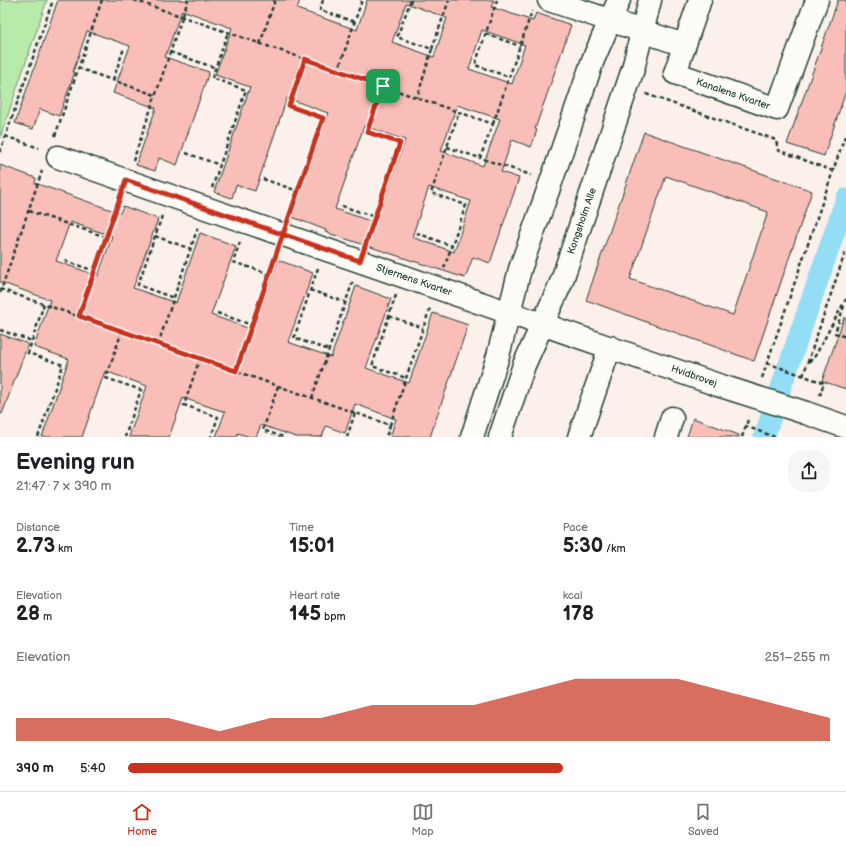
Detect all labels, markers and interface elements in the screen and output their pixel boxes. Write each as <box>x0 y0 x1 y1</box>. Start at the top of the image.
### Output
pin <box>366 69 400 103</box>
icon: arrive <box>372 75 394 97</box>
street label: Kanalens Kvarter <box>694 76 772 112</box>
street label: Kongsholm Alle <box>565 186 599 256</box>
street label: Stjernens Kvarter <box>375 261 454 299</box>
street label: Hvidbrovej <box>669 363 719 389</box>
text: Evening run <box>16 449 135 476</box>
button: share <box>788 450 830 492</box>
text: 21:47 · 7 × 390 m <box>16 478 111 494</box>
text: Distance <box>16 521 60 534</box>
text: Time <box>289 521 314 534</box>
text: Pace <box>563 521 588 534</box>
text: 2.73 <box>16 534 55 558</box>
text: 15:01 <box>289 534 335 558</box>
text: 5:30 <box>563 534 603 558</box>
text: km <box>55 542 73 555</box>
text: /km <box>603 542 626 555</box>
text: Elevation <box>16 589 62 602</box>
text: Heart rate <box>289 589 340 602</box>
text: kcal <box>563 589 582 602</box>
text: 28 <box>16 602 40 626</box>
text: 145 <box>289 602 321 626</box>
text: 178 <box>563 602 594 626</box>
text: m <box>40 610 52 623</box>
text: bpm <box>321 610 346 623</box>
text: Elevation <box>16 649 70 665</box>
text: 251–255 m <box>764 649 830 665</box>
text: 390 m <box>16 760 54 776</box>
text: 5:40 <box>80 760 106 776</box>
tab: Home <box>127 801 157 838</box>
tab: Map <box>411 801 434 838</box>
tab: Saved <box>688 801 719 838</box>

